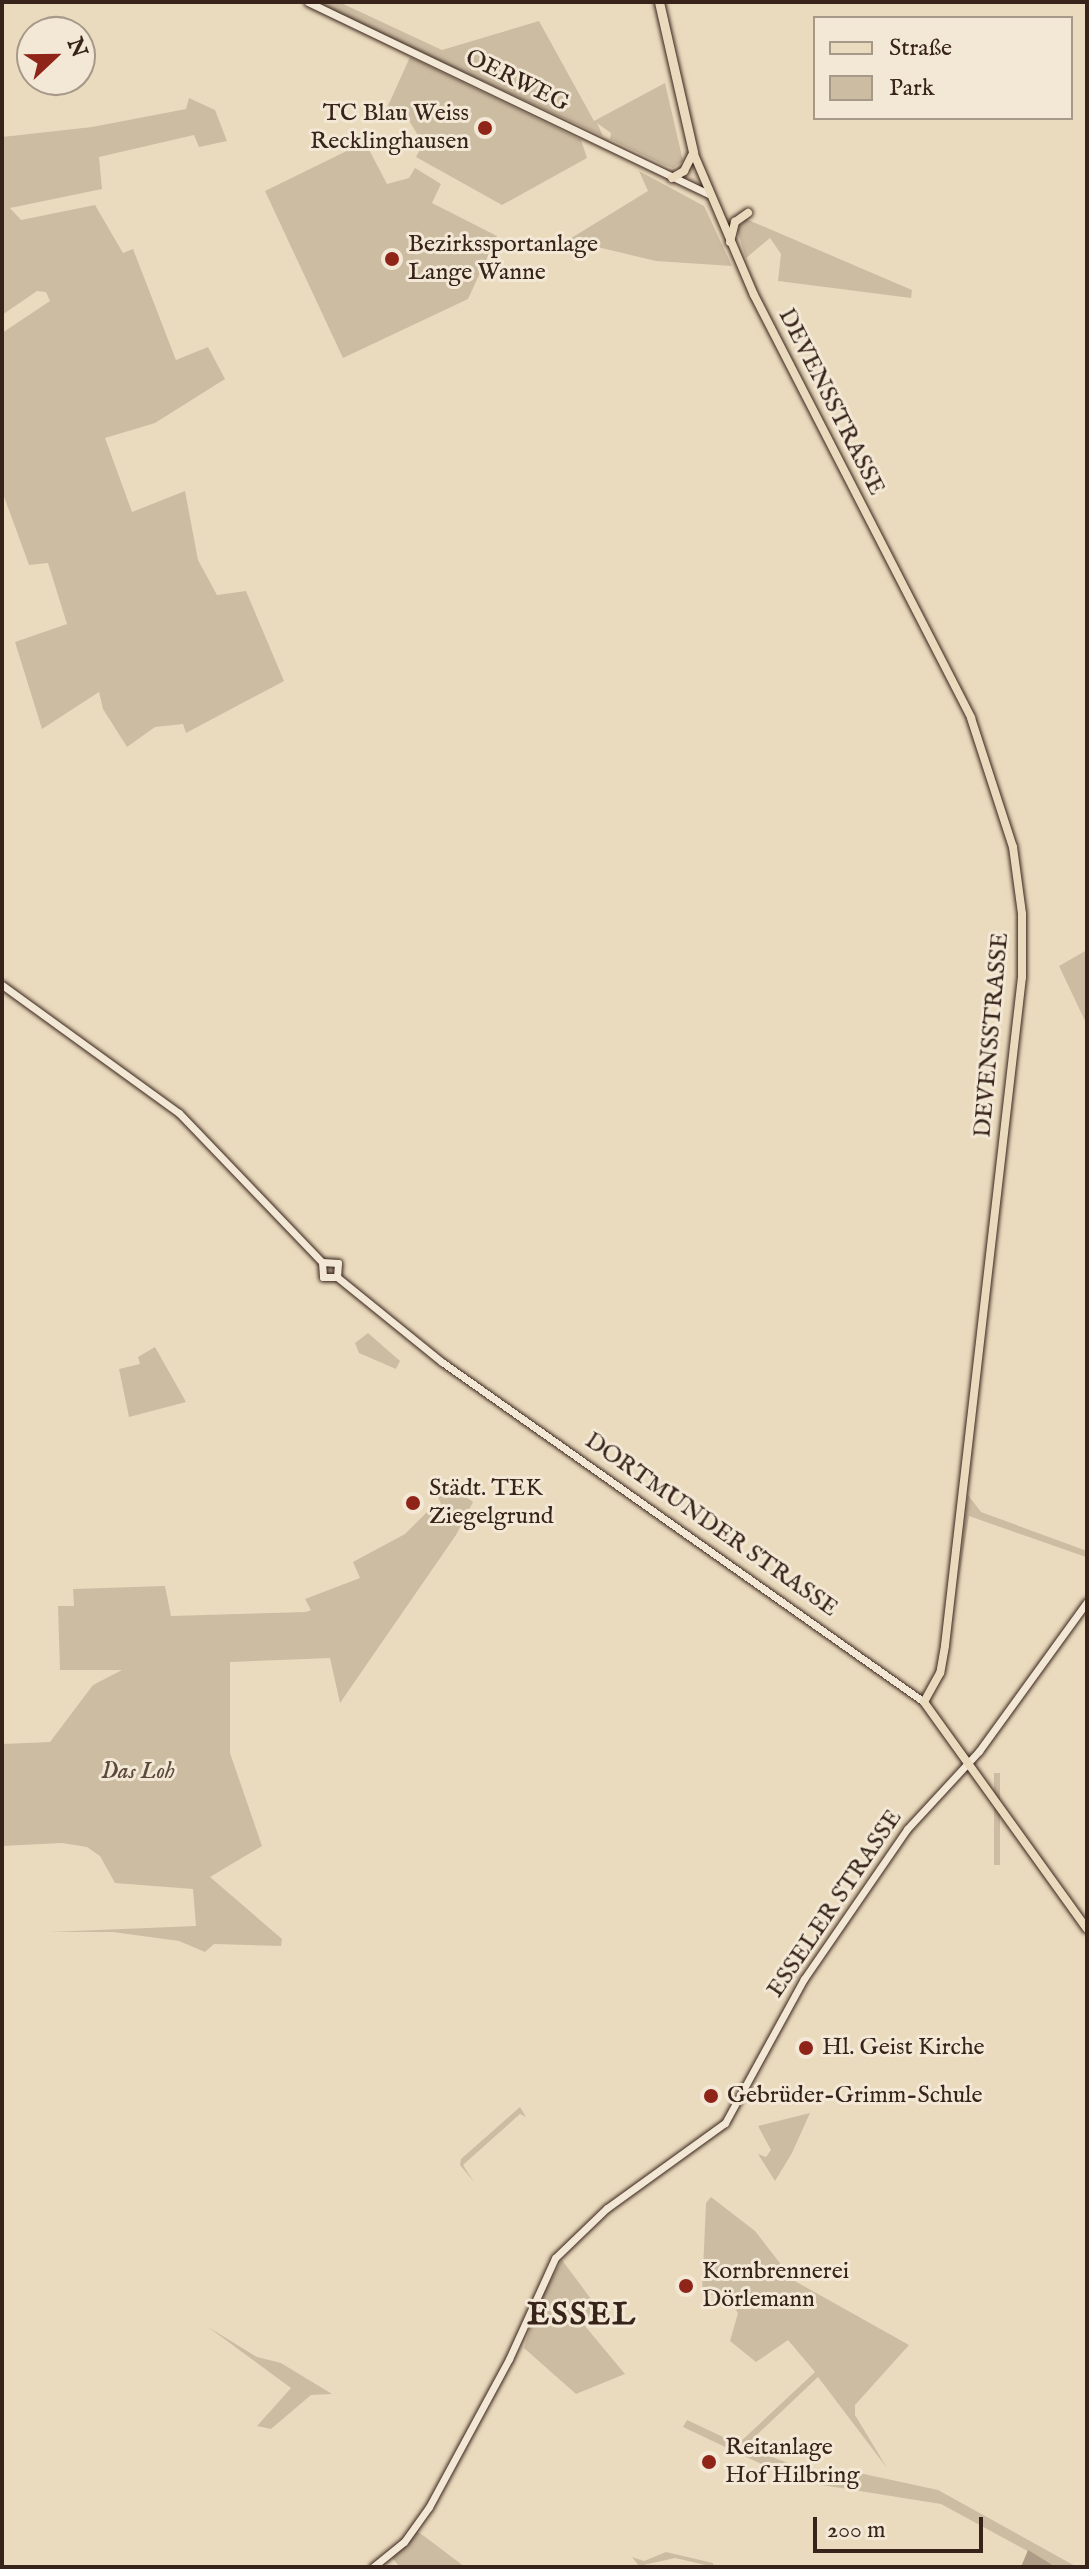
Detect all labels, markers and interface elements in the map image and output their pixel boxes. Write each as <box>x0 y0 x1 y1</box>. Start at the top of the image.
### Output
north arrow <box>16 16 96 96</box>
legend <box>813 16 1073 120</box>
text: Straße <box>889 33 952 64</box>
text: N <box>60 34 93 62</box>
street label: OERWEG <box>460 43 574 119</box>
text: Park <box>889 73 935 104</box>
place label: TC Blau Weiss Recklinghausen <box>310 100 469 156</box>
marker: TC Blau Weiss Recklinghausen <box>476 119 494 137</box>
place label: Bezirkssportanlage Lange Wanne <box>408 231 598 287</box>
marker: Bezirkssportanlage Lange Wanne <box>383 250 401 268</box>
street label: DEVENSSTRASSE <box>771 304 891 500</box>
street label: DEVENSSTRASSE <box>969 931 1015 1139</box>
street label: DORTMUNDER STRASSE <box>579 1427 843 1623</box>
place label: Städt. TEK Ziegelgrund <box>429 1475 554 1531</box>
marker: Städt. TEK Ziegelgrund <box>404 1494 422 1512</box>
park label: Das Loh <box>101 1758 175 1786</box>
street label: ESSELER STRASSE <box>761 1805 909 2003</box>
place label: Hl. Geist Kirche <box>822 2034 985 2062</box>
marker: Hl. Geist Kirche <box>797 2039 815 2057</box>
place label: Gebrüder-Grimm-Schule <box>727 2082 983 2110</box>
marker: Gebrüder-Grimm-Schule <box>702 2087 720 2105</box>
place label: Kornbrennerei Dörlemann <box>702 2258 849 2314</box>
marker: Kornbrennerei Dörlemann <box>677 2277 695 2295</box>
district label: ESSEL <box>527 2297 637 2335</box>
place label: Reitanlage Hof Hilbring <box>725 2434 859 2490</box>
marker: Reitanlage Hof Hilbring <box>700 2453 718 2471</box>
scale bar <box>817 2501 987 2551</box>
text: 200 m <box>827 2515 886 2546</box>

